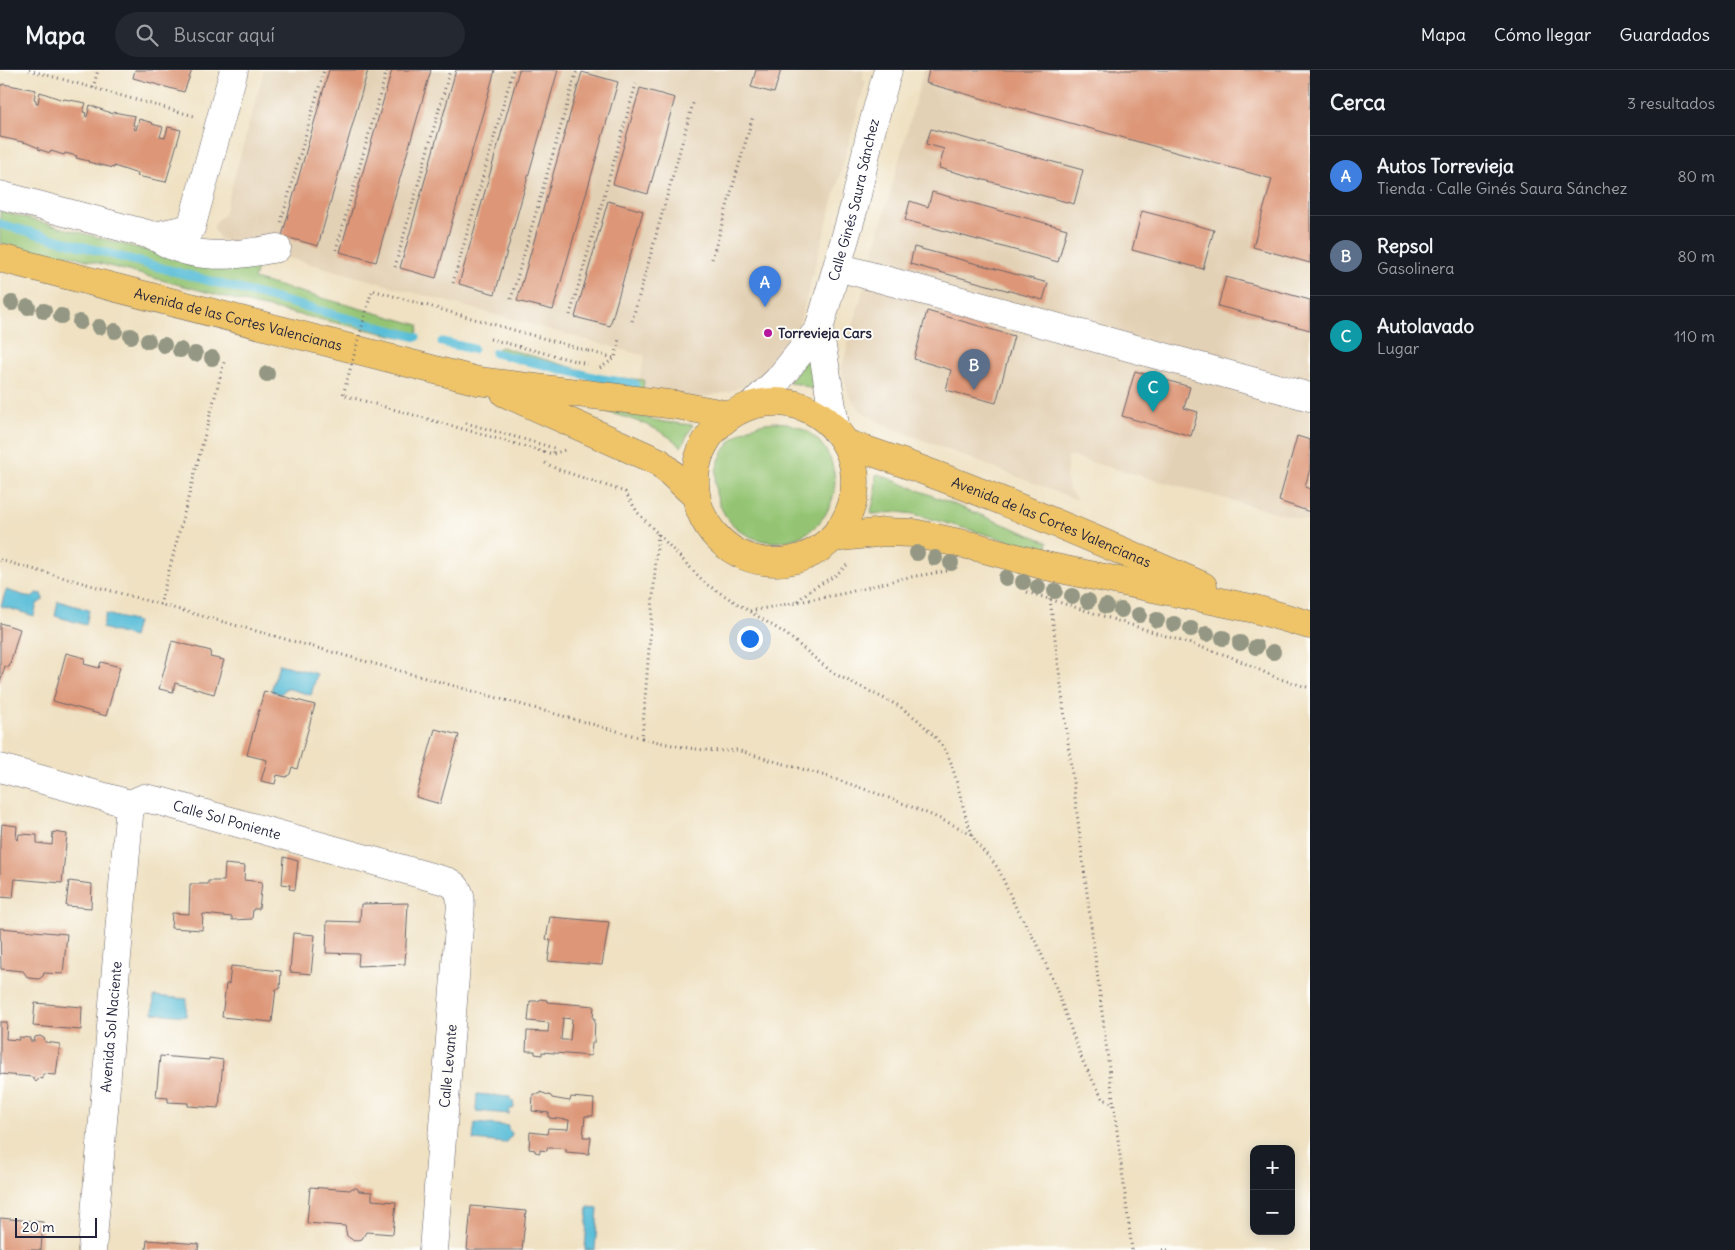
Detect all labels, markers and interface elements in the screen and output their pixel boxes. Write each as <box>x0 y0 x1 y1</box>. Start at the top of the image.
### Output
search box <box>115 12 465 57</box>
text: Mapa <box>25 20 85 50</box>
icon: search <box>133 21 161 49</box>
text: Buscar aquí <box>173 23 275 47</box>
text: Mapa <box>1421 23 1466 46</box>
text: Cómo llegar <box>1494 23 1591 46</box>
text: Guardados <box>1619 23 1710 46</box>
text: Cerca <box>1330 89 1385 116</box>
text: 3 resultados <box>1627 93 1715 113</box>
street label: Calle Ginés Saura Sánchez <box>824 116 883 283</box>
text: Autos Torrevieja <box>1377 154 1514 178</box>
text: A <box>1341 166 1351 186</box>
text: 80 m <box>1677 166 1715 186</box>
text: Tienda · Calle Ginés Saura Sánchez <box>1377 178 1627 198</box>
text: Repsol <box>1377 234 1433 258</box>
text: B <box>1341 246 1351 266</box>
text: 80 m <box>1677 246 1715 266</box>
text: Gasolinera <box>1377 258 1455 278</box>
pin: A <box>749 266 781 307</box>
street label: Avenida de las Cortes Valencianas <box>132 284 344 355</box>
text: Autolavado <box>1377 314 1474 338</box>
place label: Torrevieja Cars <box>778 324 873 342</box>
text: C <box>1341 326 1351 346</box>
text: 110 m <box>1674 326 1715 346</box>
marker: Torrevieja Cars <box>762 327 774 339</box>
text: Lugar <box>1377 338 1419 358</box>
pin: B <box>958 349 990 390</box>
pin: C <box>1137 371 1169 412</box>
street label: Avenida de las Cortes Valencianas <box>949 473 1154 571</box>
your location <box>737 626 763 652</box>
street label: Calle Sol Poniente <box>171 796 283 844</box>
street label: Avenida Sol Naciente <box>96 960 126 1093</box>
street label: Calle Levante <box>435 1023 461 1109</box>
map controls <box>1250 1145 1295 1235</box>
button: + <box>1250 1145 1295 1190</box>
button: − <box>1250 1190 1295 1235</box>
scale bar <box>15 1215 98 1238</box>
text: 20 m <box>22 1218 55 1236</box>

